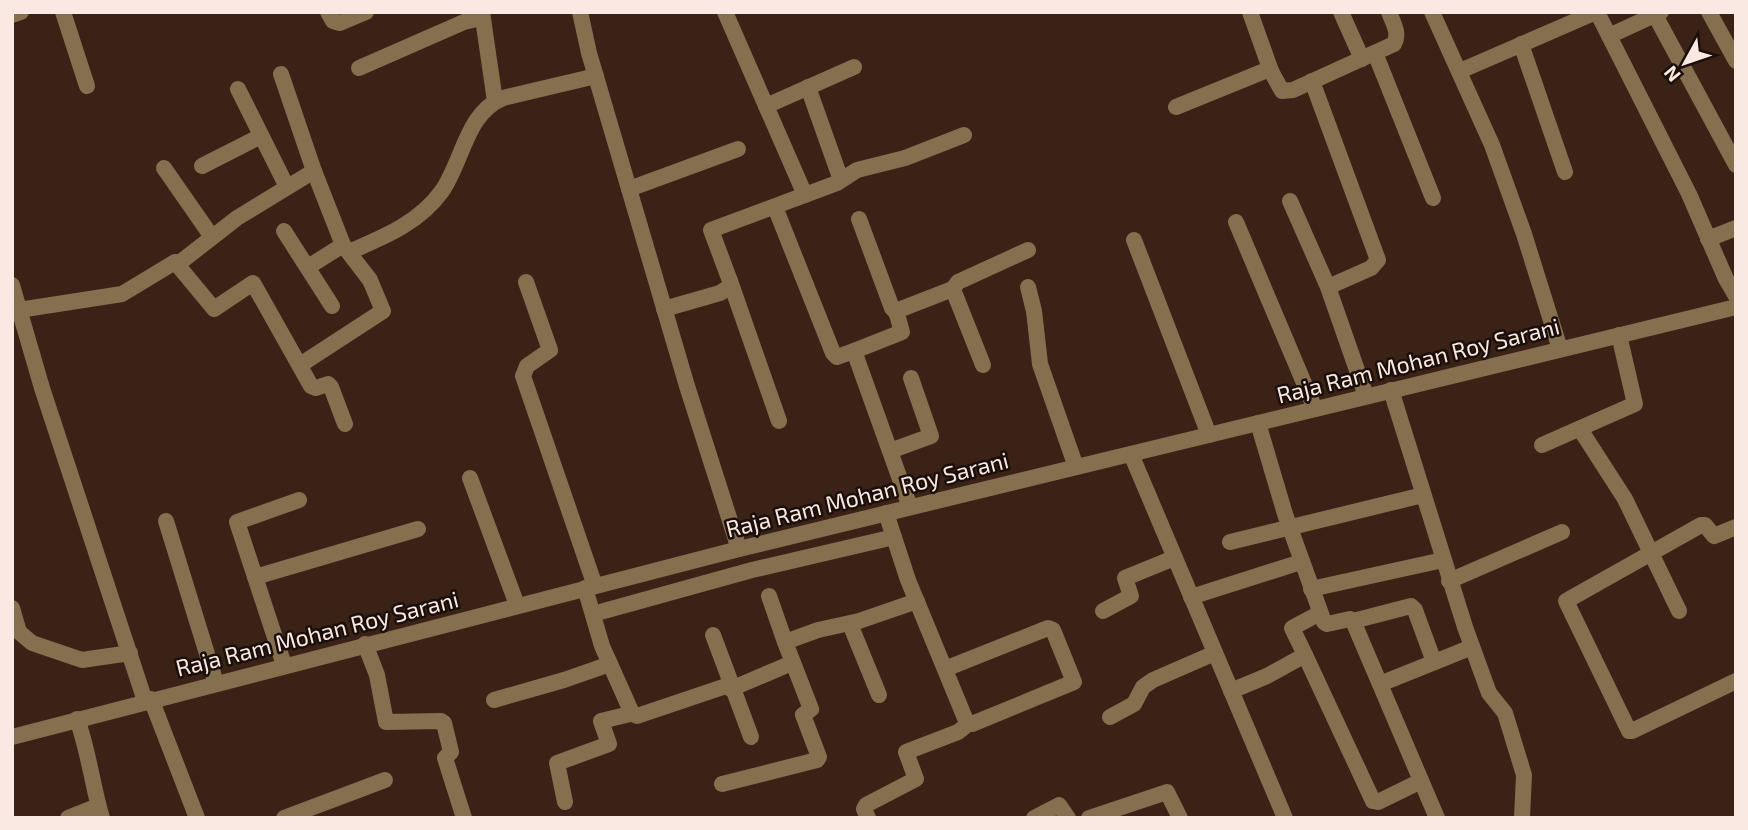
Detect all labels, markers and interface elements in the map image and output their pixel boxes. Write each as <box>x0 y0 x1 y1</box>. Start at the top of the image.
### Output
north arrow <box>1650 28 1720 98</box>
text: N <box>1658 62 1685 87</box>
street label: Raja Ram Mohan Roy Sarani <box>1274 311 1562 409</box>
street label: Raja Ram Mohan Roy Sarani <box>723 445 1011 543</box>
street label: Raja Ram Mohan Roy Sarani <box>173 584 461 682</box>

